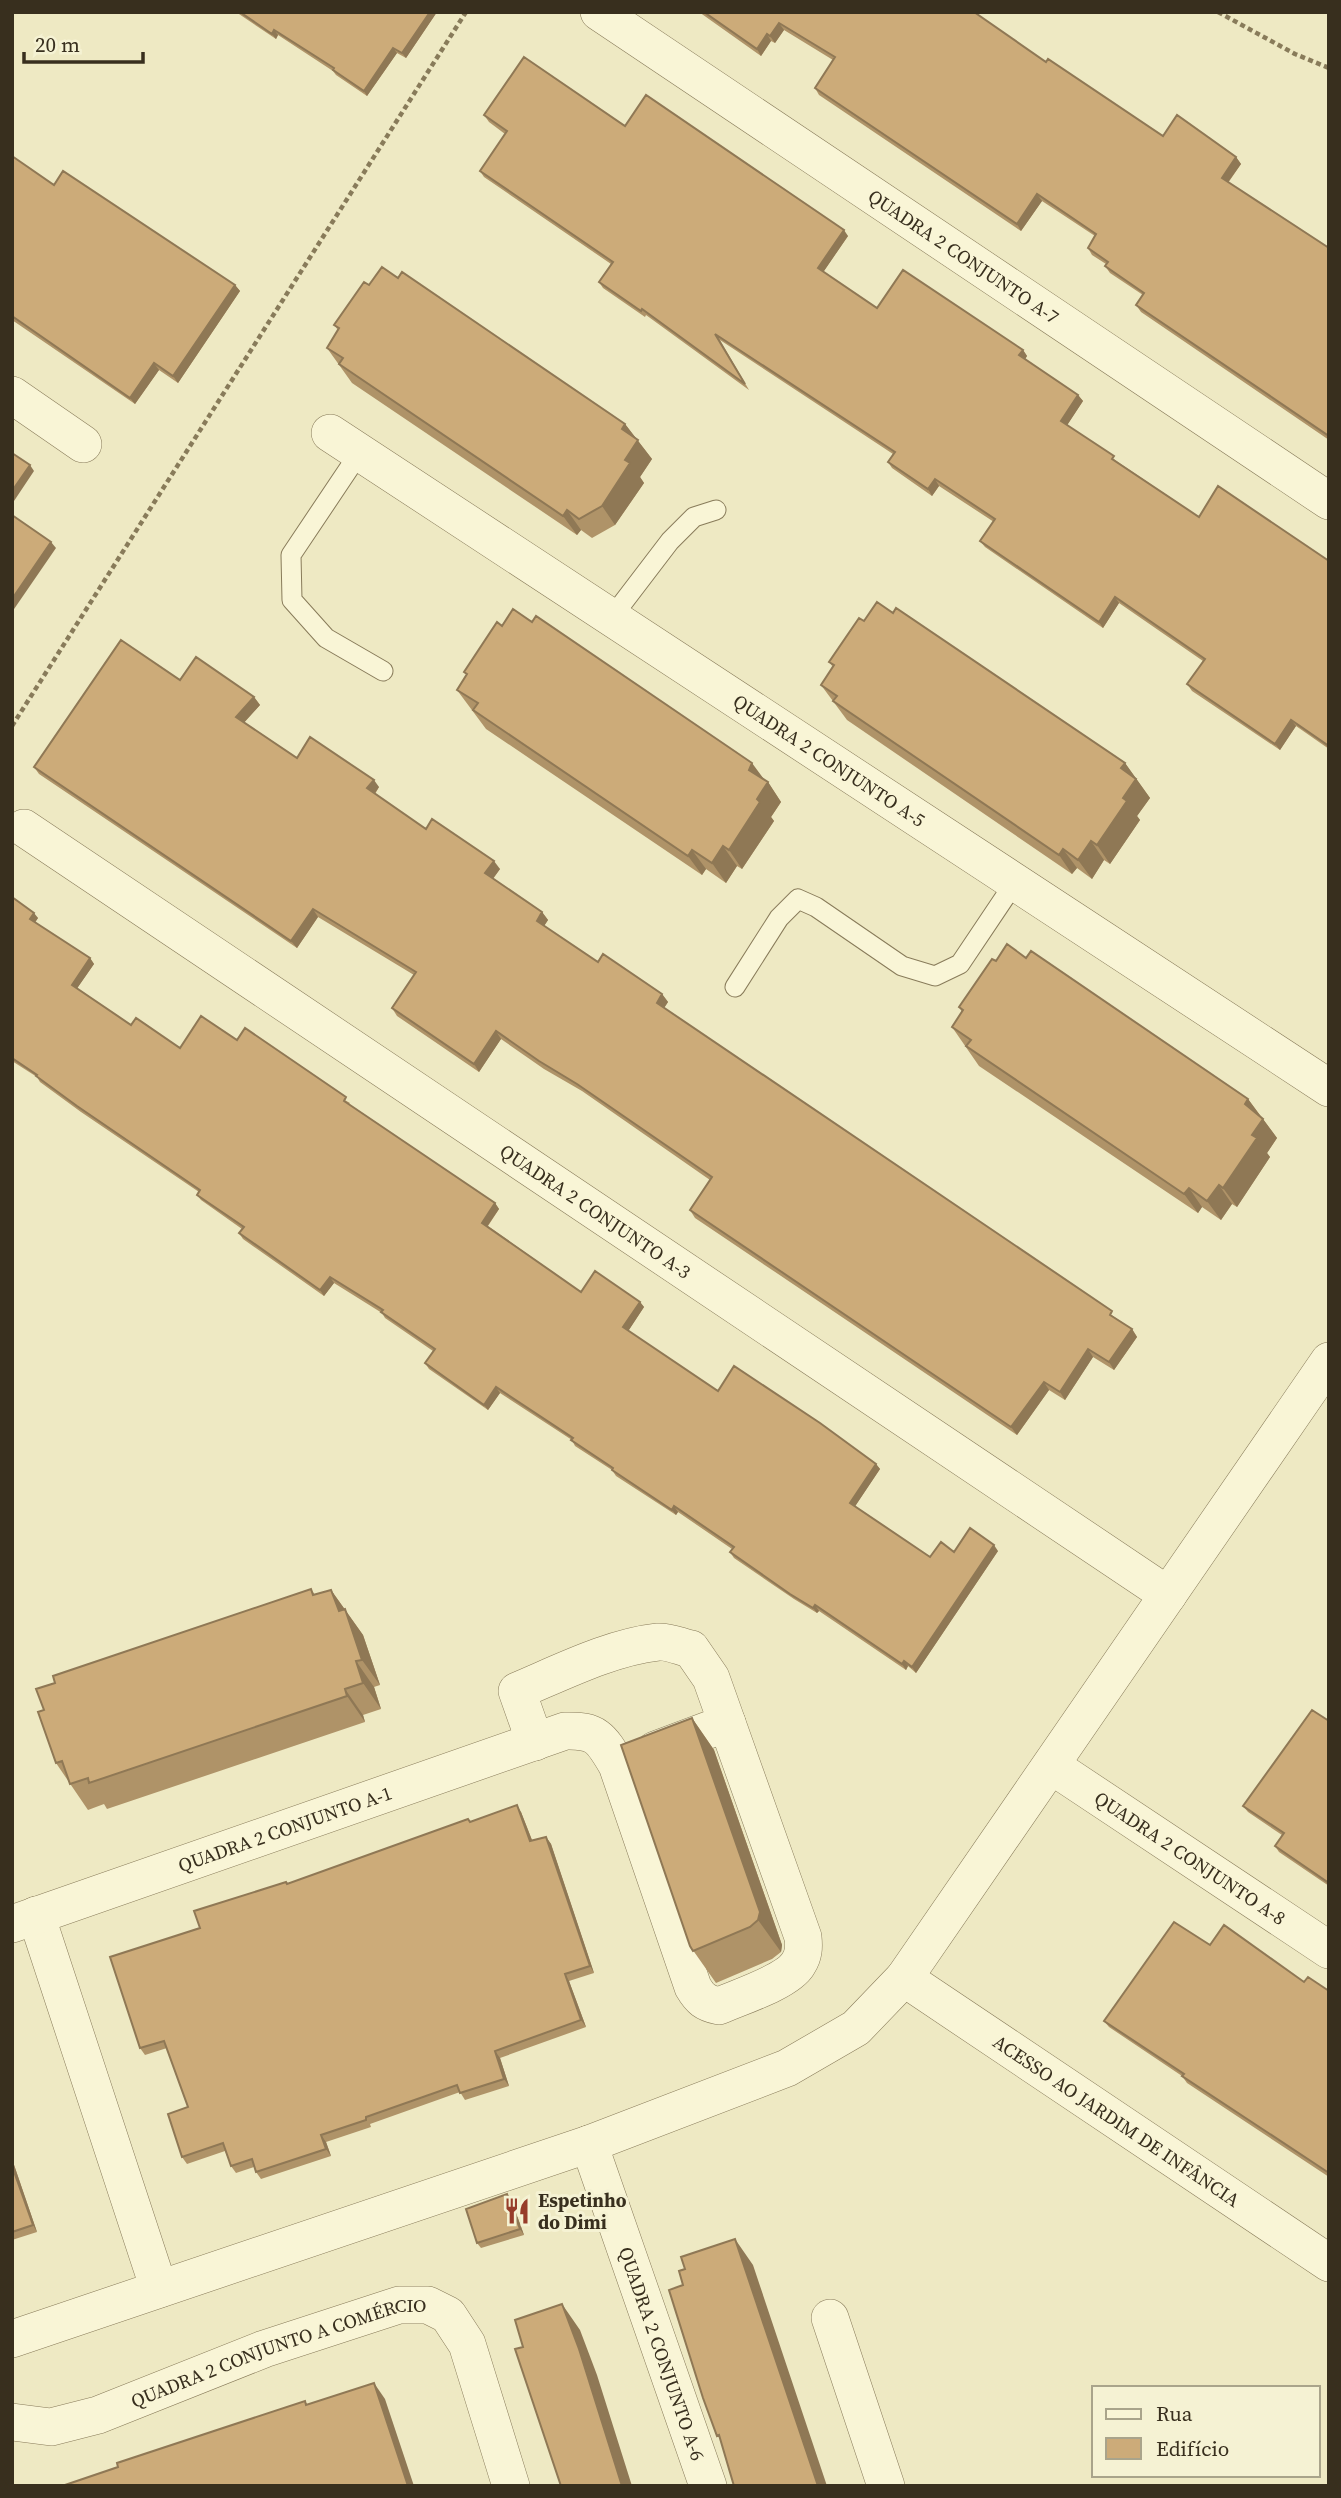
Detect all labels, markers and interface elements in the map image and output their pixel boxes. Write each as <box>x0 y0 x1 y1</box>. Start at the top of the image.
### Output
scale bar <box>24 21 144 65</box>
text: 20 m <box>35 30 80 59</box>
street label: QUADRA 2 CONJUNTO A-7 <box>863 183 1064 330</box>
street label: QUADRA 2 CONJUNTO A-5 <box>728 688 930 833</box>
street label: QUADRA 2 CONJUNTO A-3 <box>495 1138 696 1284</box>
street label: QUADRA 2 CONJUNTO A-1 <box>174 1779 395 1878</box>
street label: QUADRA 2 CONJUNTO A-8 <box>1089 1785 1291 1931</box>
street label: ACESSO AO JARDIM DE INFÂNCIA <box>988 2028 1245 2213</box>
place label: Espetinho do Dimi <box>538 2187 627 2235</box>
restaurant icon: Espetinho do Dimi <box>502 2196 532 2226</box>
street label: QUADRA 2 CONJUNTO A-6 <box>613 2243 711 2464</box>
street label: QUADRA 2 CONJUNTO A COMÉRCIO <box>127 2292 427 2414</box>
legend <box>1092 2386 1320 2477</box>
text: Rua <box>1156 2399 1193 2428</box>
text: Edifício <box>1156 2434 1229 2463</box>

